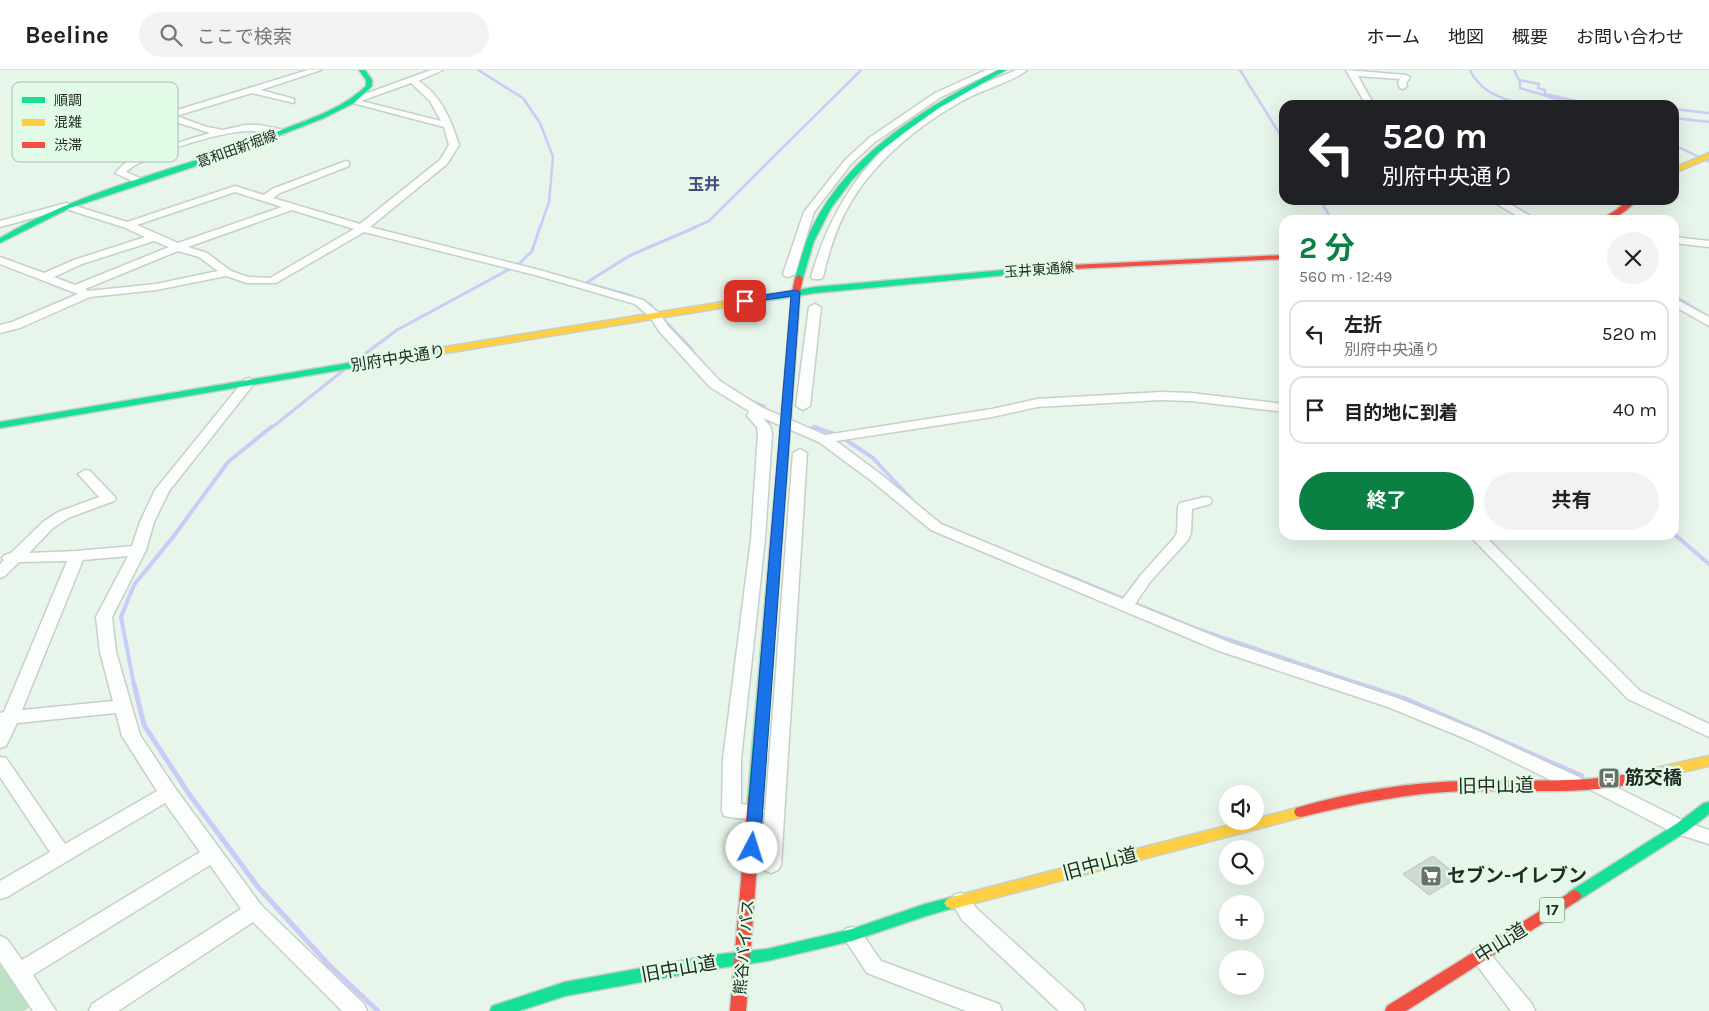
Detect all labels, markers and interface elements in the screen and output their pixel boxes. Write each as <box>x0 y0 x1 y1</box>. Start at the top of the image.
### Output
search box <box>139 12 489 57</box>
text: Beeline <box>25 21 109 49</box>
icon: search <box>157 21 185 49</box>
text: ここで検索 <box>197 26 292 48</box>
text: ホーム <box>1367 26 1420 48</box>
text: 地図 <box>1448 26 1484 48</box>
text: 概要 <box>1512 26 1548 48</box>
text: お問い合わせ <box>1576 26 1684 48</box>
legend <box>12 82 178 162</box>
text: 順調 <box>54 92 82 109</box>
text: 混雑 <box>54 114 82 131</box>
text: 520 m <box>1382 116 1488 157</box>
icon: left <box>1299 120 1364 185</box>
street label: 葛和田新堀線 <box>195 127 279 171</box>
text: 渋滞 <box>54 137 82 154</box>
text: 別府中央通り <box>1382 164 1514 190</box>
district label: 玉井 <box>688 175 720 194</box>
text: 2 分 <box>1299 230 1355 266</box>
button: close <box>1607 232 1659 284</box>
street label: 玉井東通線 <box>1003 259 1075 281</box>
text: 560 m · 12:49 <box>1299 267 1392 286</box>
pin <box>724 280 766 322</box>
icon: arrive <box>731 287 759 315</box>
text: 左折 <box>1344 314 1382 336</box>
icon: left <box>1301 320 1329 348</box>
text: 520 m <box>1602 323 1657 345</box>
text: 別府中央通り <box>1344 340 1440 359</box>
street label: 別府中央通り <box>349 341 447 375</box>
icon: arrive <box>1301 396 1329 424</box>
text: 40 m <box>1613 399 1657 421</box>
text: 目的地に到着 <box>1344 402 1458 424</box>
button: 終了 <box>1299 472 1474 530</box>
button: 共有 <box>1484 472 1659 530</box>
bus stop icon: 筋交橋 <box>1597 766 1621 790</box>
place label: 筋交橋 <box>1625 767 1682 789</box>
street label: 旧中山道 <box>1458 774 1534 798</box>
map controls <box>1219 785 1264 995</box>
button: sound <box>1219 785 1264 830</box>
position arrow <box>725 821 777 873</box>
button: search <box>1219 840 1264 885</box>
street label: 旧中山道 <box>1060 844 1140 884</box>
supermarket icon: セブン-イレブン <box>1419 864 1443 888</box>
place label: セブン-イレブン <box>1447 865 1587 887</box>
button: + <box>1219 895 1264 940</box>
road number: 17 <box>1540 898 1564 922</box>
street label: 熊谷バイパス <box>730 899 758 995</box>
street label: 中山道 <box>1471 919 1531 967</box>
button: − <box>1219 950 1264 995</box>
street label: 旧中山道 <box>640 952 718 986</box>

